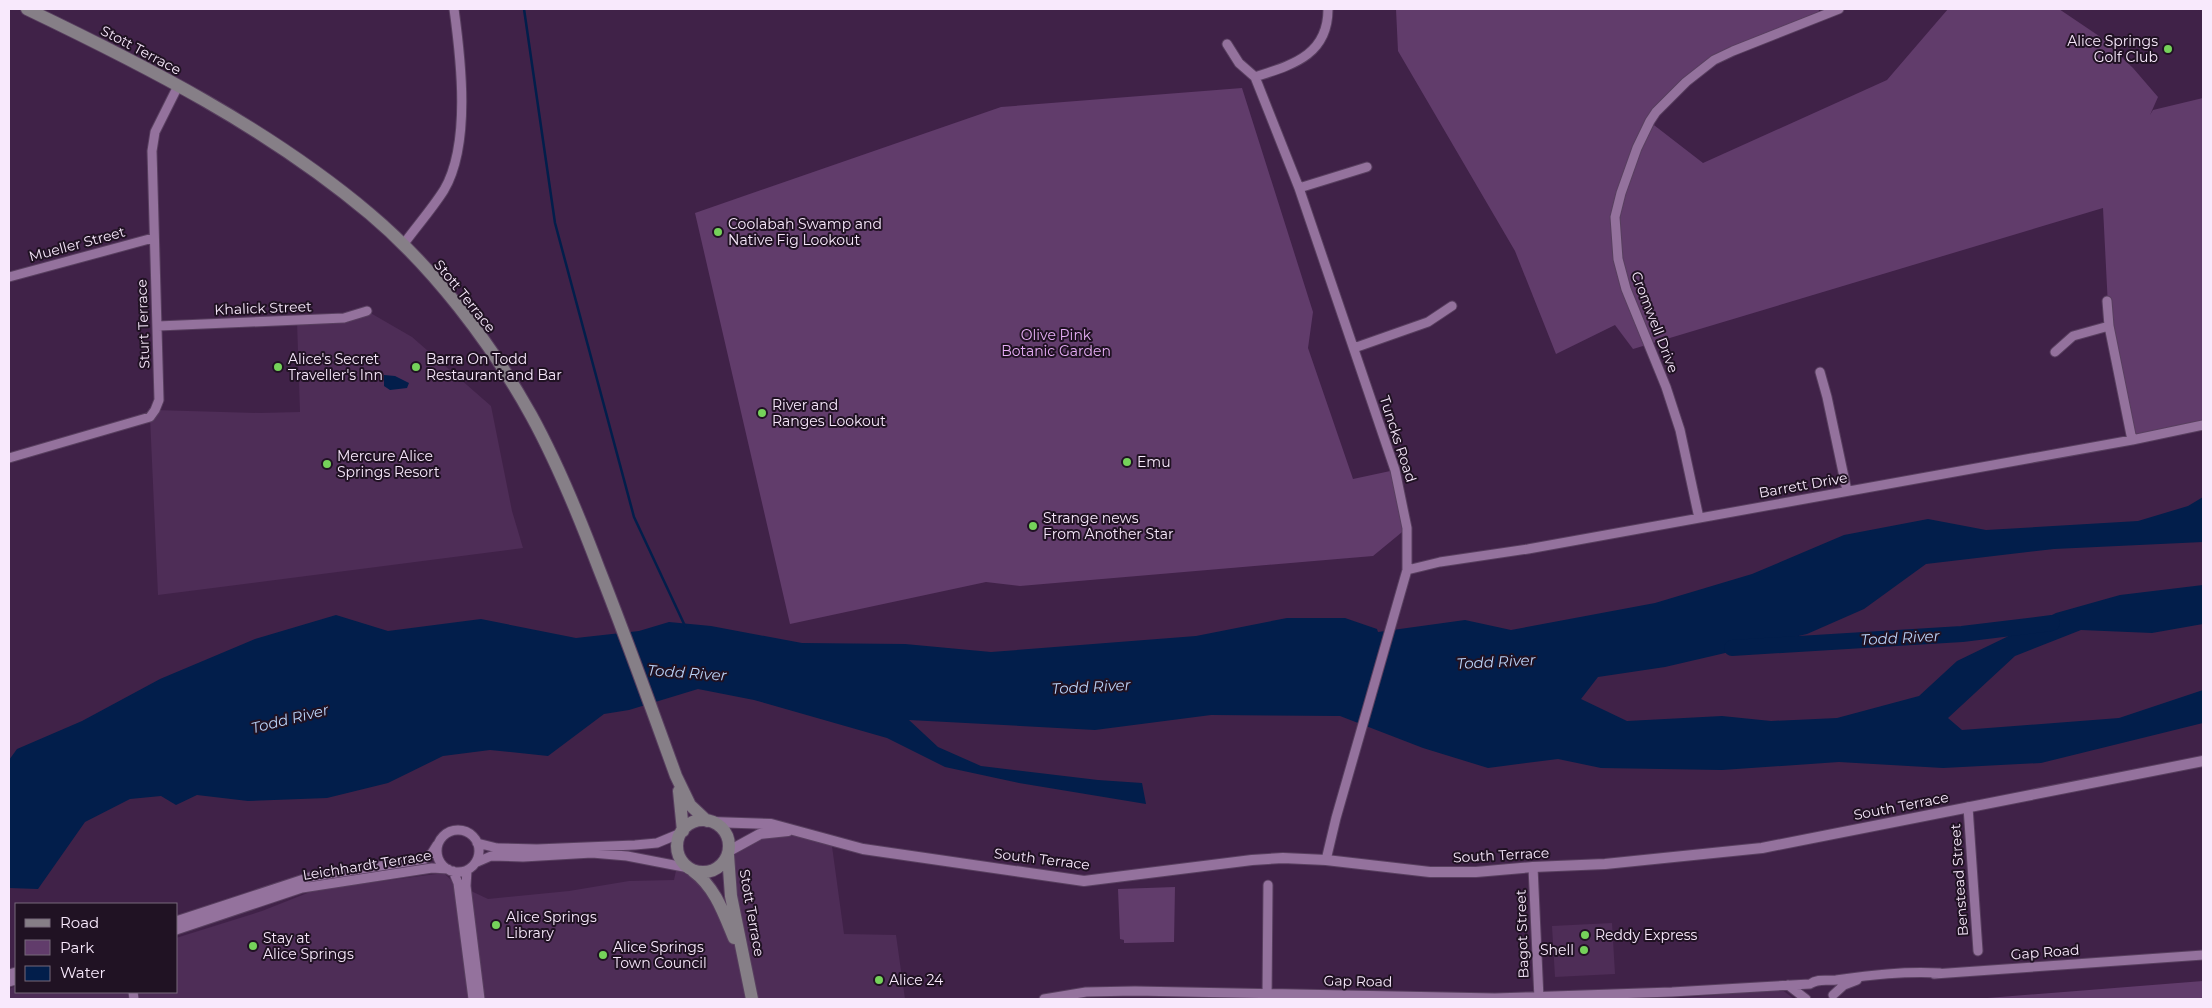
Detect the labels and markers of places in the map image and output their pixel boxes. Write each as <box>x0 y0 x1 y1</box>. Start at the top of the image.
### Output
place label: Alice Springs Golf Club <box>2067 32 2158 66</box>
marker: Alice Springs Golf Club <box>2162 43 2174 55</box>
place label: Coolabah Swamp and Native Fig Lookout <box>728 215 882 249</box>
marker: Coolabah Swamp and Native Fig Lookout <box>712 226 724 238</box>
place label: Alice's Secret Traveller's Inn <box>288 350 383 384</box>
place label: Barra On Todd Restaurant and Bar <box>426 350 562 384</box>
marker: Alice's Secret Traveller's Inn <box>272 361 284 373</box>
marker: Barra On Todd Restaurant and Bar <box>410 361 422 373</box>
place label: River and Ranges Lookout <box>772 396 886 430</box>
marker: River and Ranges Lookout <box>756 407 768 419</box>
place label: Mercure Alice Springs Resort <box>337 447 440 481</box>
place label: Emu <box>1137 453 1171 471</box>
marker: Emu <box>1121 456 1133 468</box>
marker: Mercure Alice Springs Resort <box>321 458 333 470</box>
place label: Strange news From Another Star <box>1043 509 1174 543</box>
marker: Strange news From Another Star <box>1027 520 1039 532</box>
place label: Alice Springs Library <box>506 908 597 942</box>
marker: Alice Springs Library <box>490 919 502 931</box>
place label: Reddy Express <box>1595 926 1698 944</box>
place label: Stay at Alice Springs <box>263 929 354 963</box>
marker: Reddy Express <box>1579 929 1591 941</box>
place label: Alice Springs Town Council <box>613 938 707 972</box>
marker: Stay at Alice Springs <box>247 940 259 952</box>
place label: Shell <box>1540 941 1574 959</box>
marker: Shell <box>1578 944 1590 956</box>
marker: Alice Springs Town Council <box>597 949 609 961</box>
place label: Alice 24 <box>889 971 944 989</box>
marker: Alice 24 <box>873 974 885 986</box>

